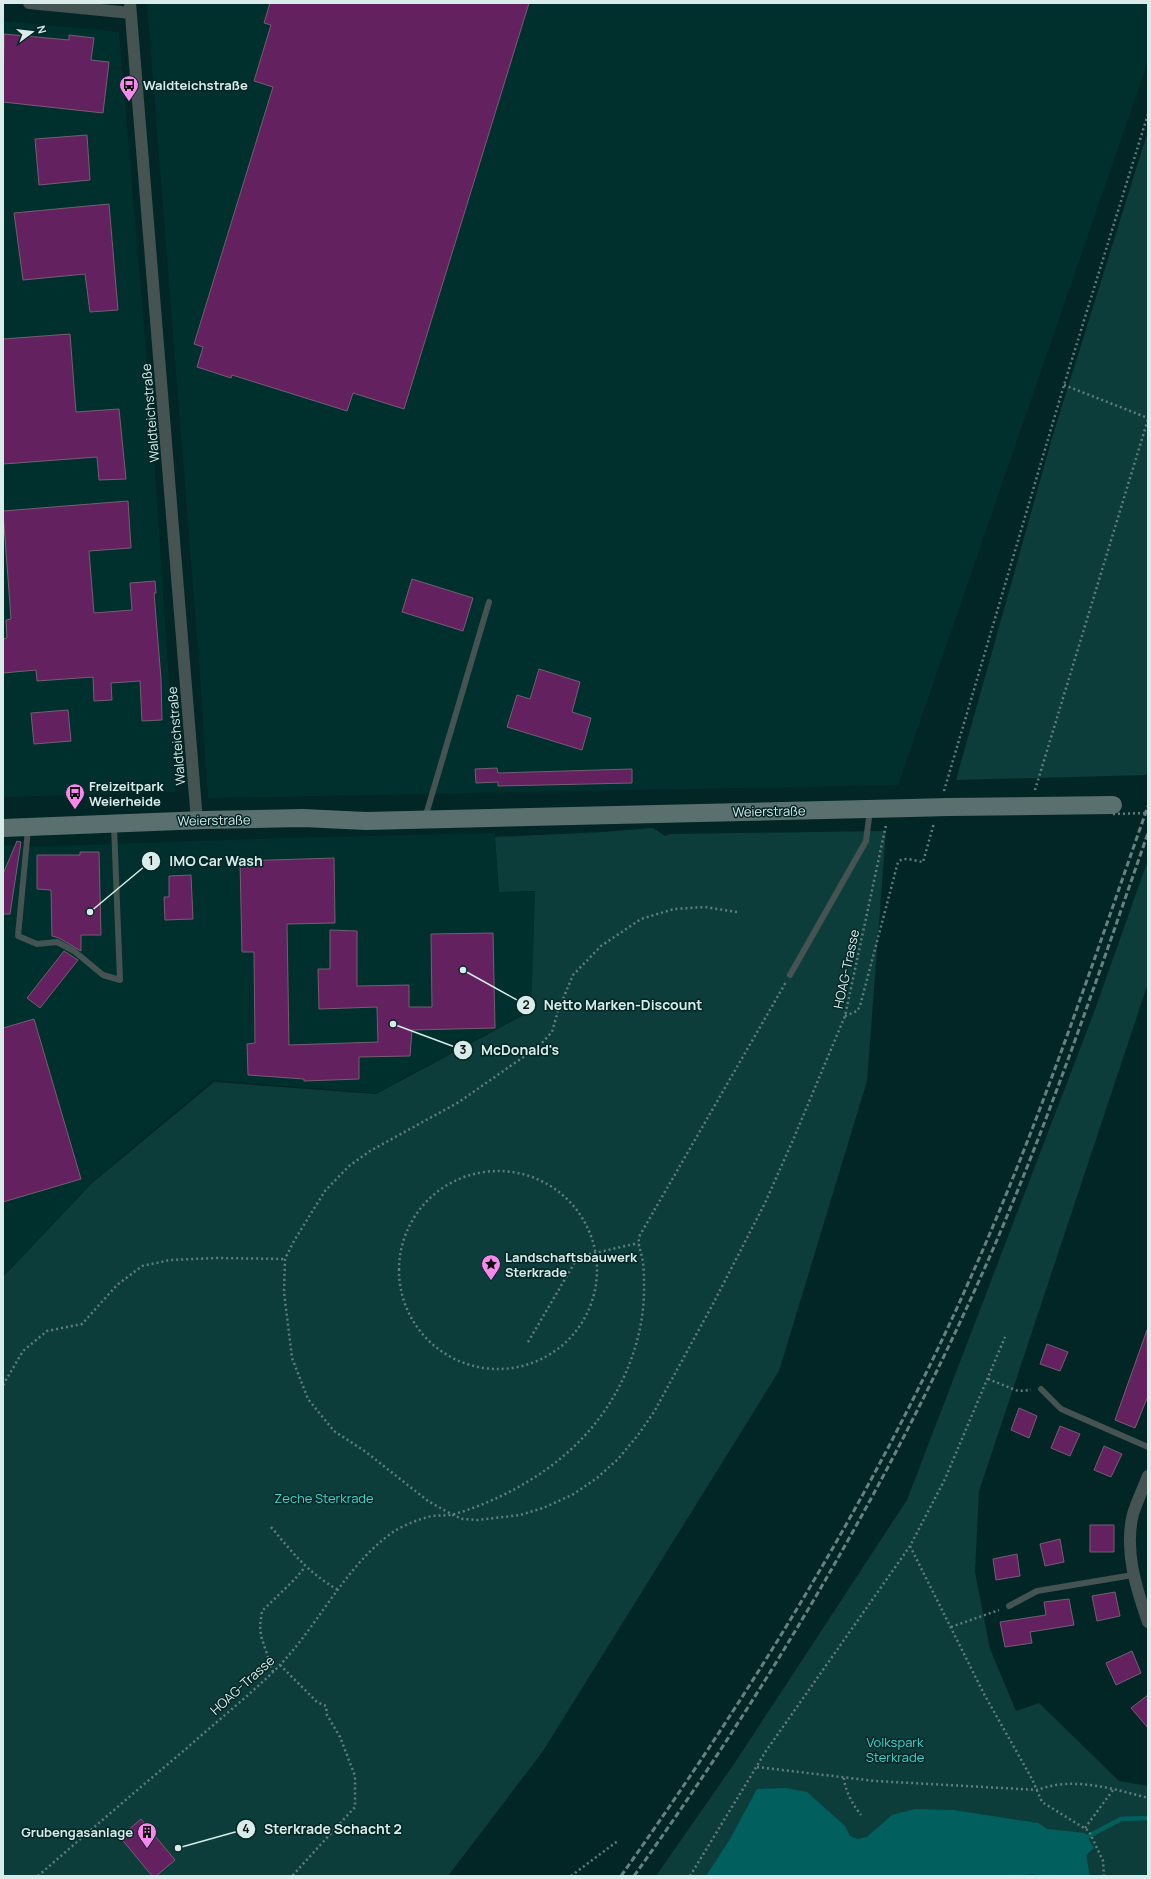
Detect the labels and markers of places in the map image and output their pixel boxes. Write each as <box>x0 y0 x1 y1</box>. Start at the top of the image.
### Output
bus stop icon: Waldteichstraße <box>118 74 140 102</box>
place label: Waldteichstraße <box>143 76 248 94</box>
place label: Freizeitpark Weierheide <box>89 777 165 810</box>
bus stop icon: Freizeitpark Weierheide <box>64 782 86 810</box>
callout: IMO Car Wash <box>141 848 271 874</box>
callout: Netto Marken-Discount <box>516 992 711 1018</box>
callout: McDonald's <box>453 1037 567 1063</box>
place label: Landschaftsbauwerk Sterkrade <box>505 1248 638 1281</box>
place icon: Landschaftsbauwerk Sterkrade <box>480 1253 502 1281</box>
callout: Sterkrade Schacht 2 <box>236 1816 409 1842</box>
building icon: Grubengasanlage <box>136 1821 158 1849</box>
place label: Grubengasanlage <box>21 1823 133 1841</box>

